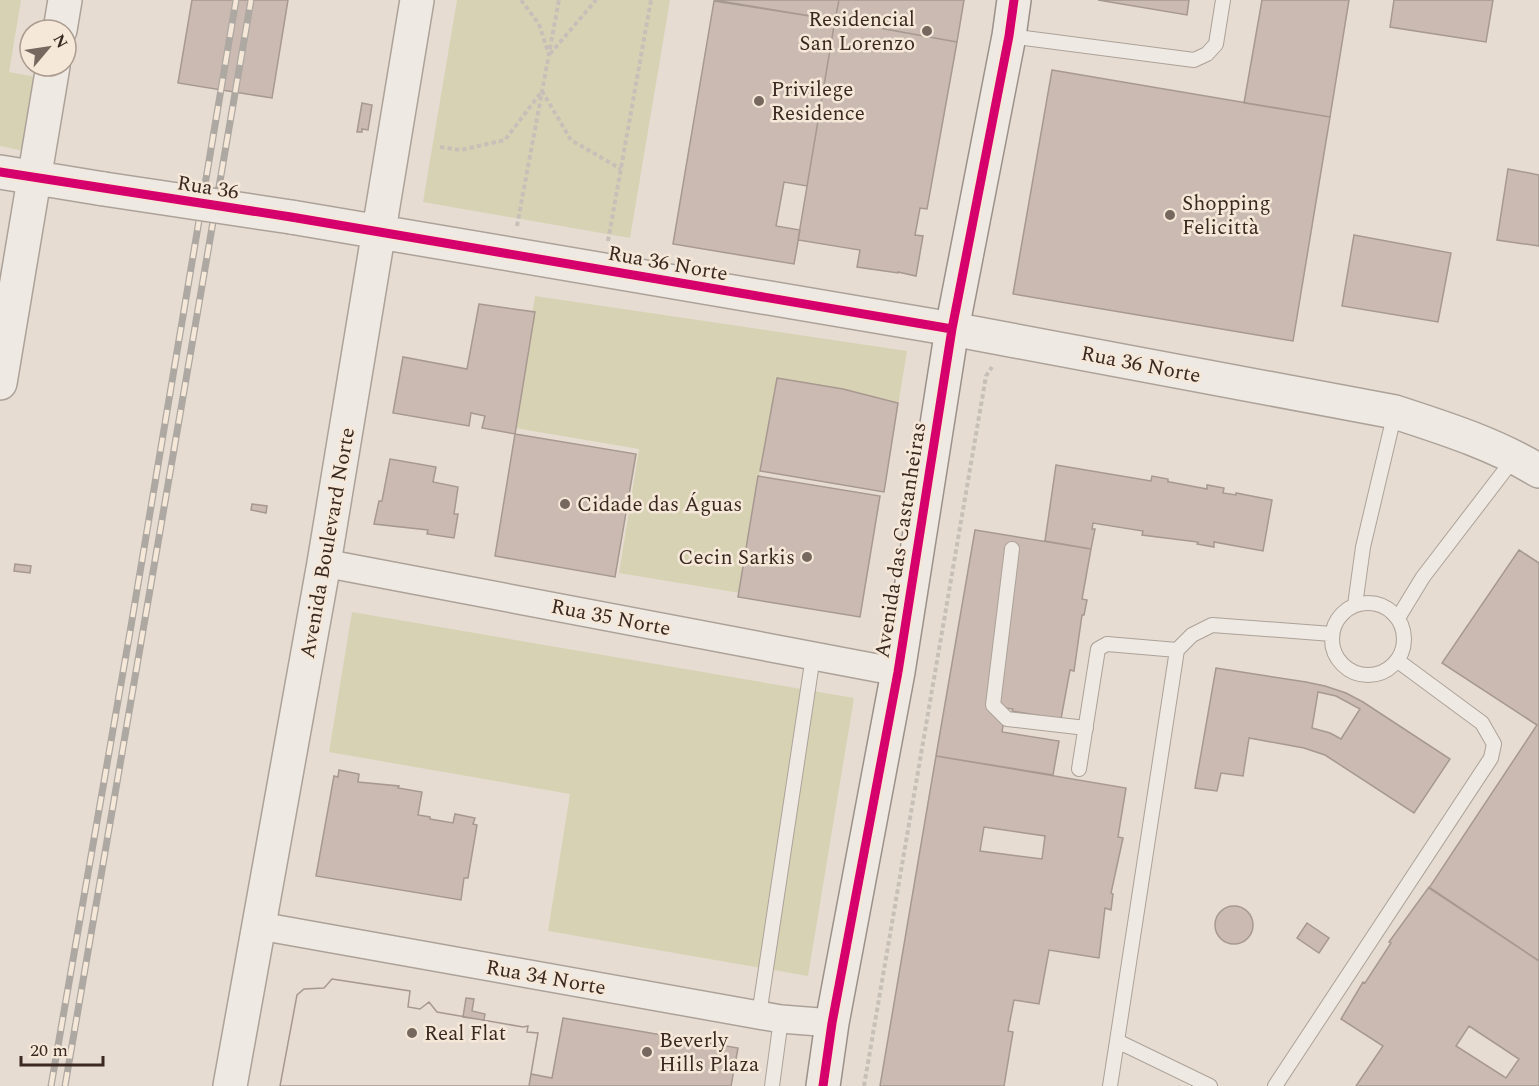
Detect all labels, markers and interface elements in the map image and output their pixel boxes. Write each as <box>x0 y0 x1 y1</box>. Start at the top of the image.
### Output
place label: Residencial San Lorenzo <box>799 4 915 60</box>
north arrow <box>18 18 78 78</box>
marker: Residencial San Lorenzo <box>920 24 934 38</box>
text: N <box>47 30 74 53</box>
place label: Privilege Residence <box>771 74 865 130</box>
marker: Privilege Residence <box>752 94 766 108</box>
street label: Rua 36 <box>175 167 241 209</box>
place label: Shopping Felicittà <box>1182 188 1271 244</box>
marker: Shopping Felicittà <box>1163 208 1177 222</box>
street label: Rua 36 Norte <box>605 238 730 290</box>
street label: Rua 36 Norte <box>1078 338 1203 392</box>
street label: Avenida das Castanheiras <box>867 420 935 660</box>
street label: Avenida Boulevard Norte <box>292 425 364 661</box>
place label: Cidade das Águas <box>577 489 742 521</box>
marker: Cidade das Águas <box>558 497 572 511</box>
place label: Cecin Sarkis <box>678 542 795 574</box>
marker: Cecin Sarkis <box>800 550 814 564</box>
street label: Rua 35 Norte <box>548 591 673 645</box>
street label: Rua 34 Norte <box>483 952 608 1004</box>
place label: Real Flat <box>424 1018 506 1050</box>
place label: Beverly Hills Plaza <box>659 1025 760 1081</box>
marker: Real Flat <box>405 1026 419 1040</box>
scale bar <box>21 1029 104 1067</box>
text: 20 m <box>30 1037 68 1064</box>
marker: Beverly Hills Plaza <box>640 1045 654 1059</box>

